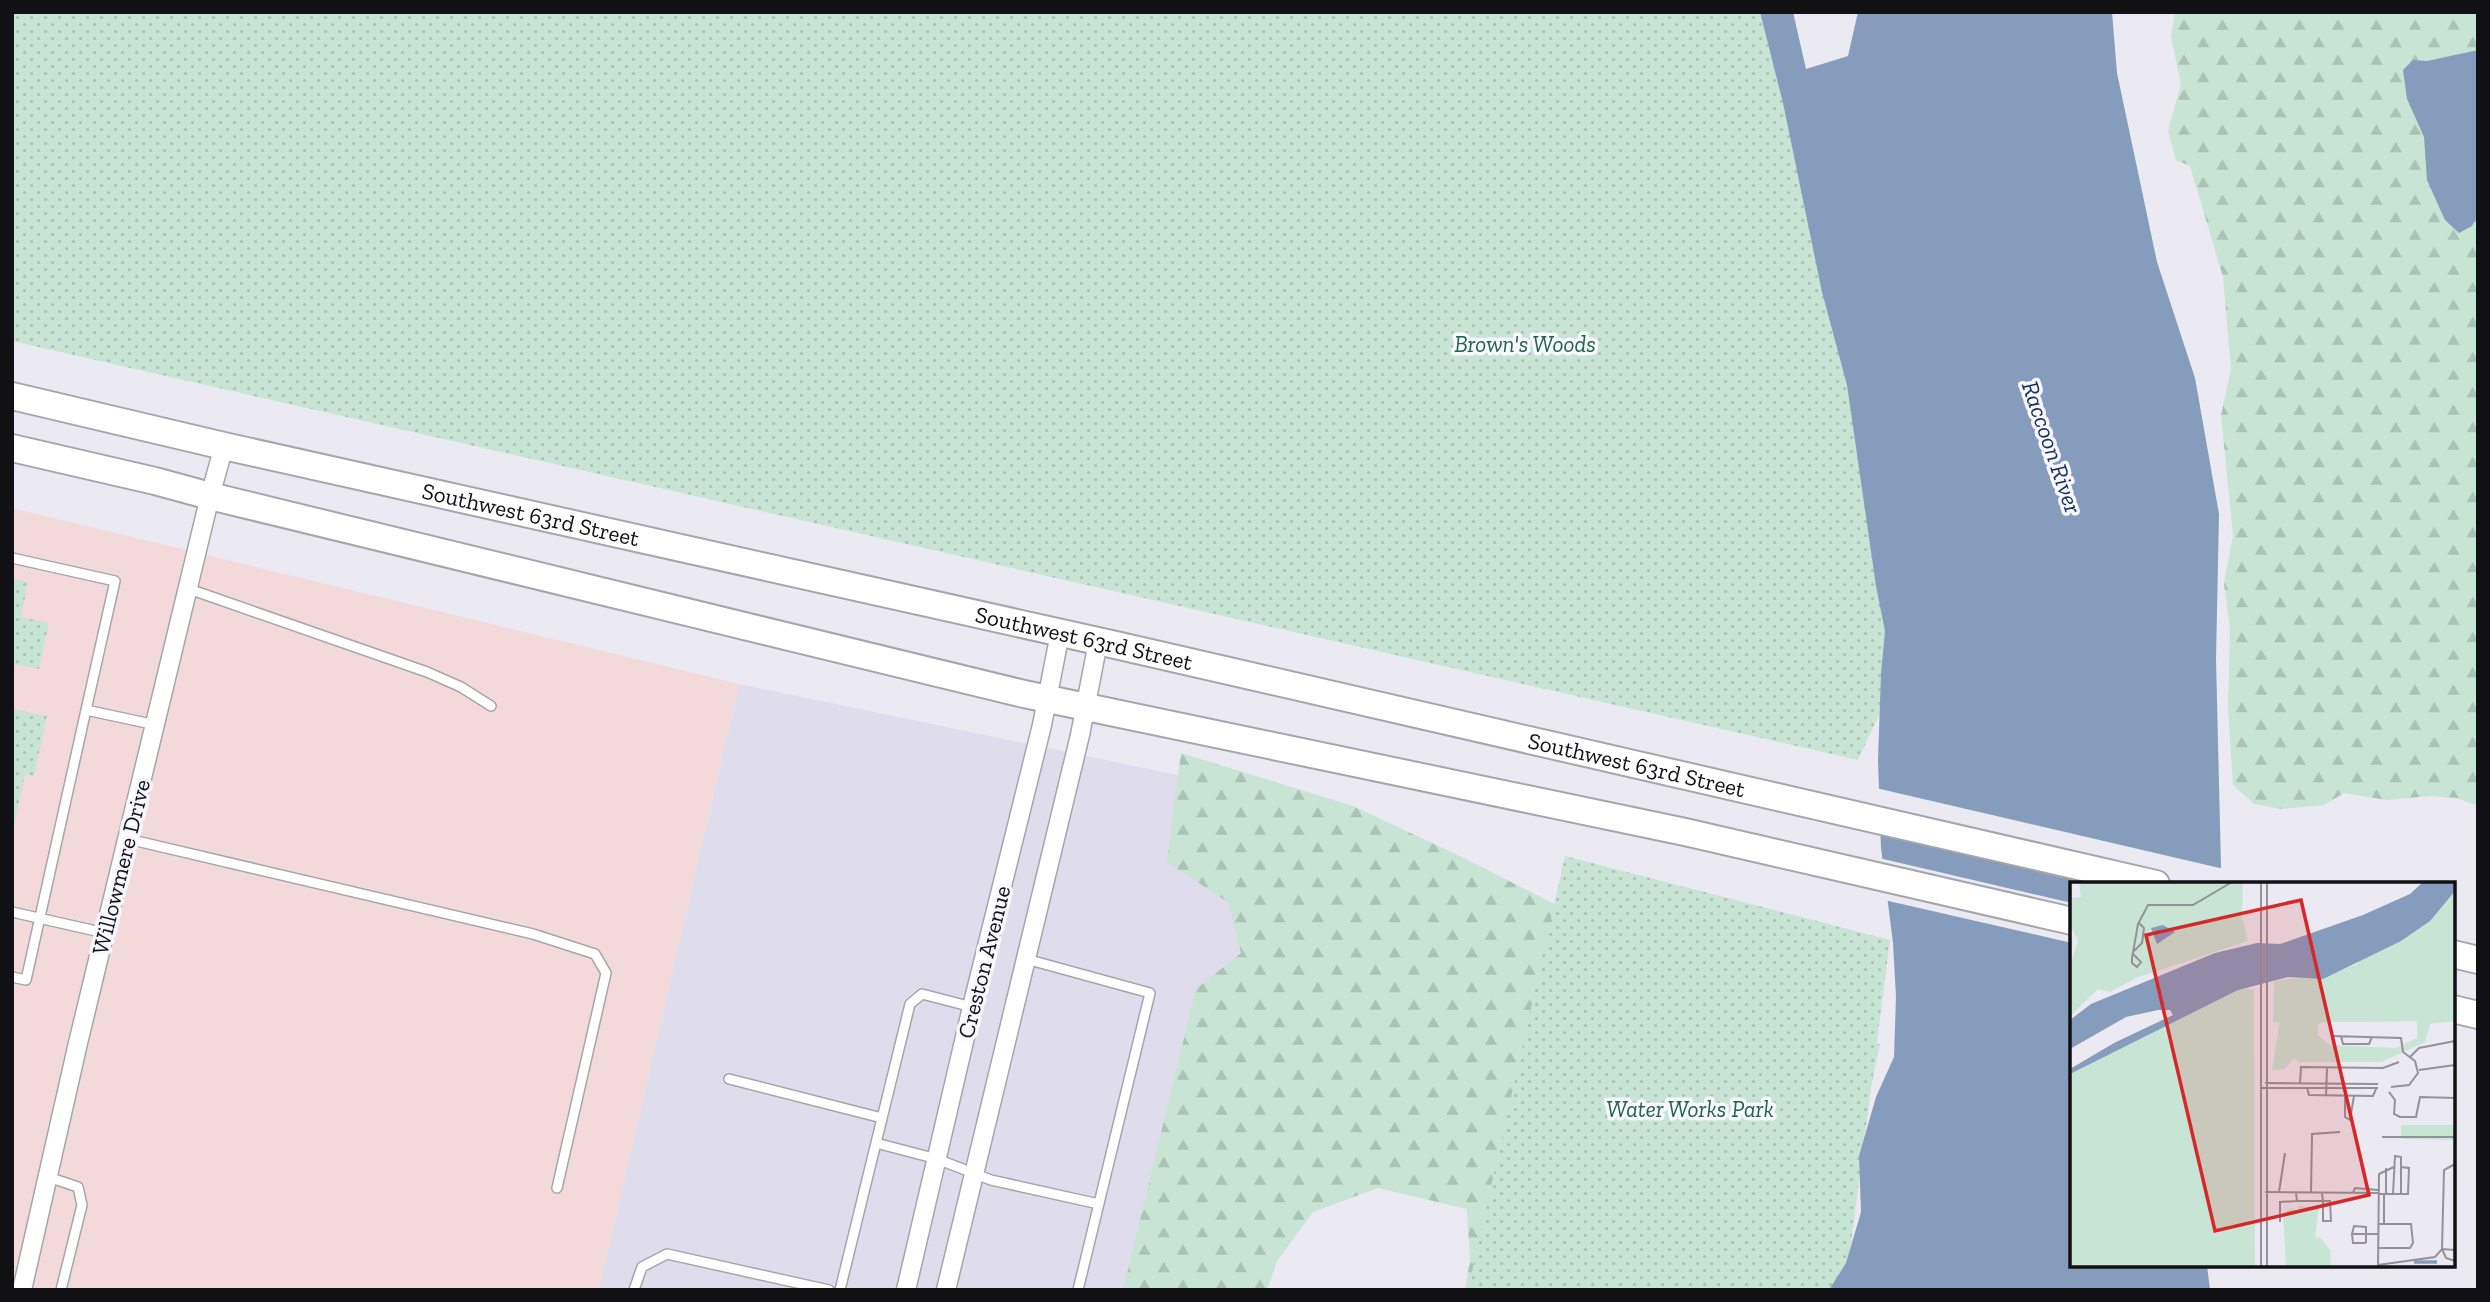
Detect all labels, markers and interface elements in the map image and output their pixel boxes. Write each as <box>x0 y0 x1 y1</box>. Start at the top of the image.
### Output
park label: Brown's Woods <box>1454 330 1596 358</box>
water label: Raccoon River <box>2016 377 2088 518</box>
street label: Southwest 63rd Street <box>419 477 642 552</box>
street label: Southwest 63rd Street <box>973 600 1196 676</box>
street label: Southwest 63rd Street <box>1526 726 1748 803</box>
street label: Willowmere Drive <box>86 777 156 957</box>
inset map <box>2070 882 2455 1267</box>
street label: Creston Avenue <box>952 883 1016 1041</box>
park label: Water Works Park <box>1606 1095 1774 1123</box>

